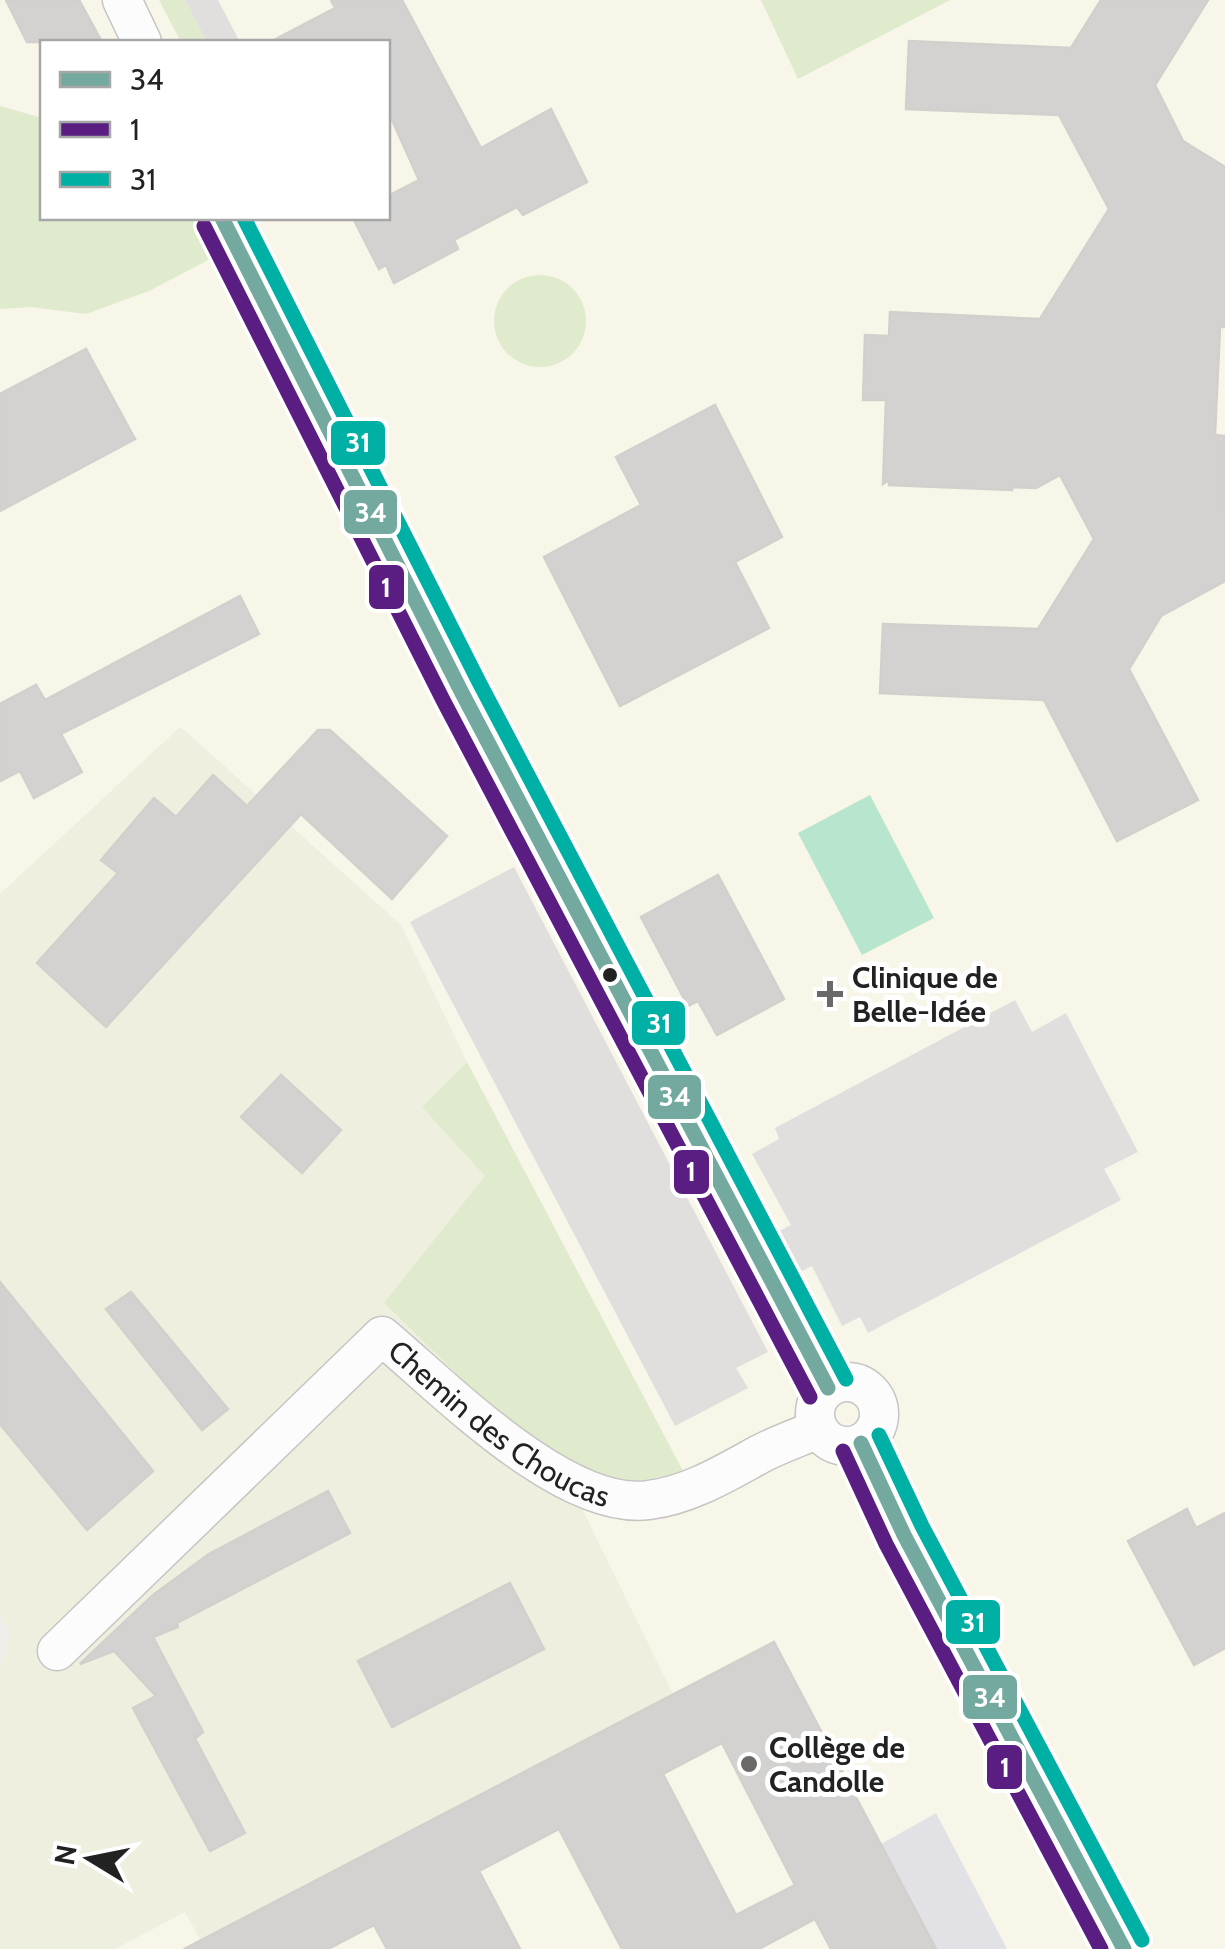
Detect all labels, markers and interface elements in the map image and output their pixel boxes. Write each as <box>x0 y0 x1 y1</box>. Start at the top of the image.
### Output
legend <box>40 40 390 220</box>
text: 34 <box>130 61 164 98</box>
text: 1 <box>130 111 140 148</box>
text: 31 <box>130 161 156 198</box>
line badge: 31 <box>329 419 387 467</box>
text: 31 <box>345 425 371 459</box>
line badge: 34 <box>342 488 399 536</box>
text: 34 <box>355 495 387 529</box>
line badge: 1 <box>367 563 406 611</box>
text: 1 <box>381 570 391 604</box>
place label: Clinique de Belle-Idée <box>852 959 998 1030</box>
unlabelled marker <box>600 965 620 985</box>
marker: Clinique de Belle-Idée <box>817 981 843 1007</box>
line badge: 31 <box>630 999 687 1047</box>
text: 31 <box>646 1006 672 1040</box>
line badge: 34 <box>646 1073 703 1121</box>
text: 34 <box>659 1079 691 1113</box>
line badge: 1 <box>672 1148 711 1196</box>
text: 1 <box>686 1154 696 1188</box>
street label: Chemin des Choucas <box>381 1332 614 1515</box>
line badge: 31 <box>944 1598 1002 1646</box>
text: 31 <box>960 1605 986 1639</box>
line badge: 34 <box>961 1673 1019 1721</box>
text: 34 <box>974 1680 1006 1714</box>
place label: Collège de Candolle <box>769 1729 905 1800</box>
line badge: 1 <box>985 1743 1024 1791</box>
text: 1 <box>1000 1750 1010 1784</box>
marker: Collège de Candolle <box>738 1753 760 1775</box>
north arrow <box>40 1809 140 1909</box>
text: N <box>47 1842 84 1867</box>

